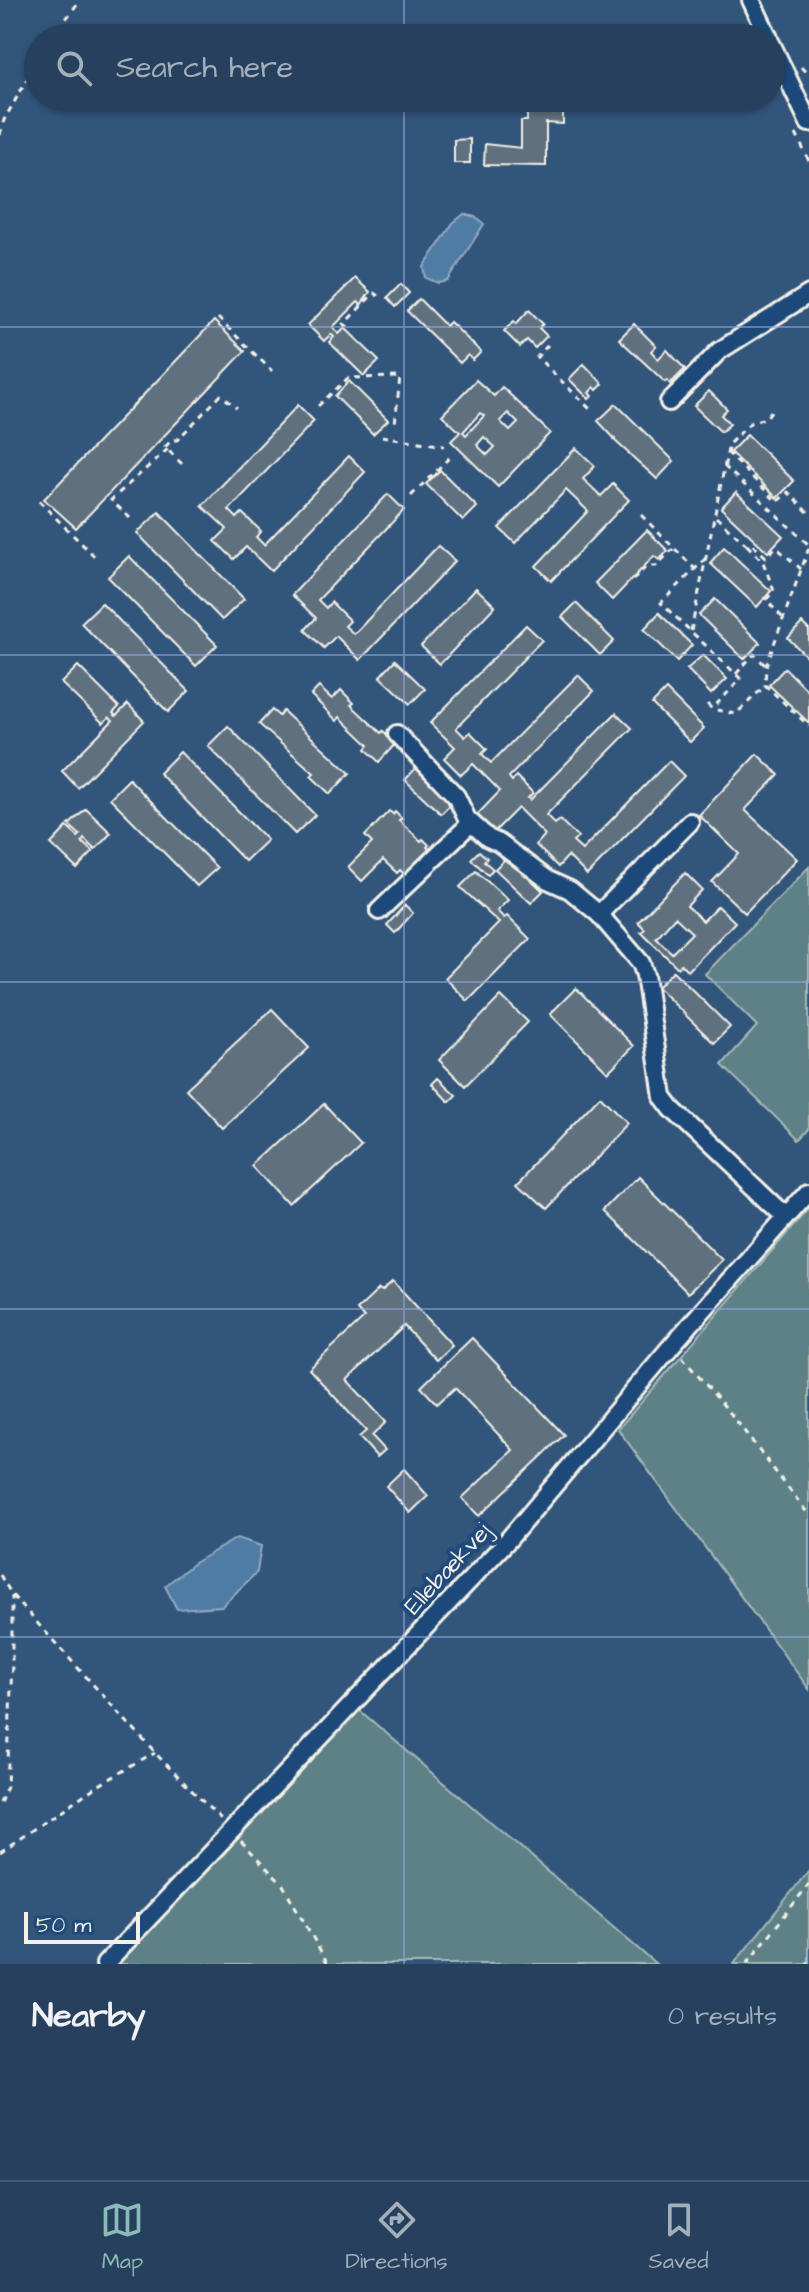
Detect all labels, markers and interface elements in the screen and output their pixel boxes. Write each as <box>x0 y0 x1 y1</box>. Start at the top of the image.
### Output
search box <box>24 24 785 112</box>
icon: search <box>52 46 96 90</box>
text: Search here <box>116 47 293 89</box>
street label: Ellebækvej <box>396 1515 500 1623</box>
scale bar <box>24 1908 140 1944</box>
text: 50 m <box>36 1910 91 1941</box>
text: Nearby <box>32 1992 146 2040</box>
text: 0 results <box>668 1998 777 2034</box>
tab: Map <box>100 2198 144 2277</box>
tab: Directions <box>345 2198 448 2277</box>
tab: Saved <box>649 2198 709 2277</box>

